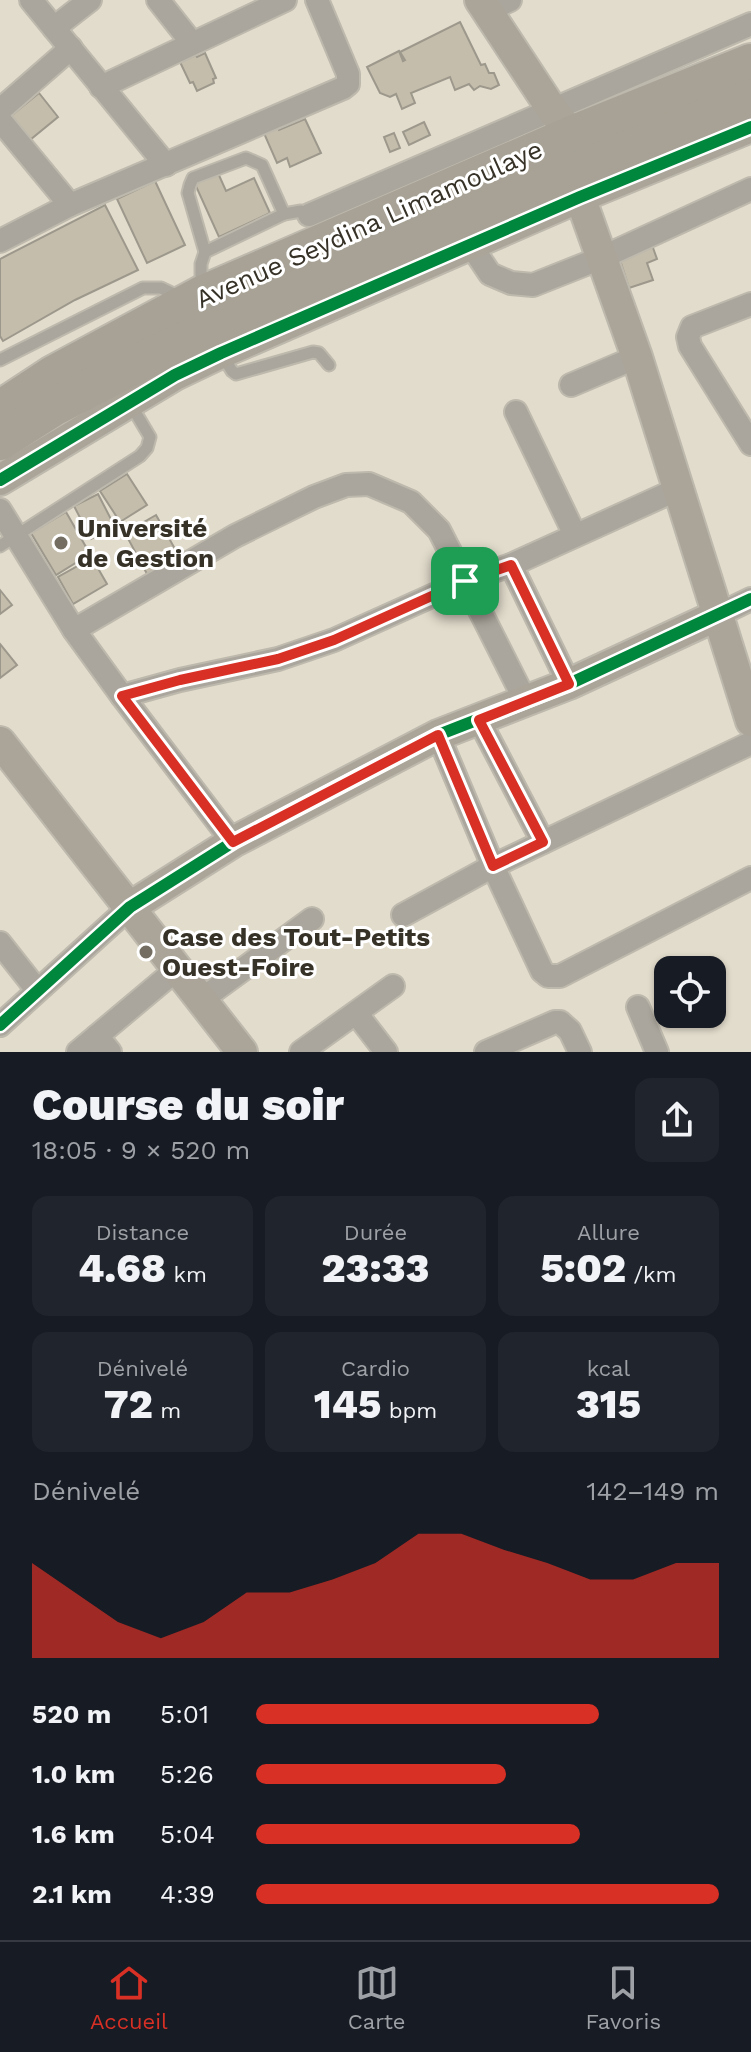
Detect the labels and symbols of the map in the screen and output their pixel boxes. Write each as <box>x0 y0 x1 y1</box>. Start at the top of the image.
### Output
street label: Avenue Seydina Limamoulaye <box>191 134 547 314</box>
place label: Université de Gestion <box>77 513 214 573</box>
marker: Université de Gestion <box>52 534 70 552</box>
pin <box>431 547 499 615</box>
place label: Case des Tout-Petits Ouest-Foire <box>162 922 430 982</box>
marker: Case des Tout-Petits Ouest-Foire <box>137 943 155 961</box>

